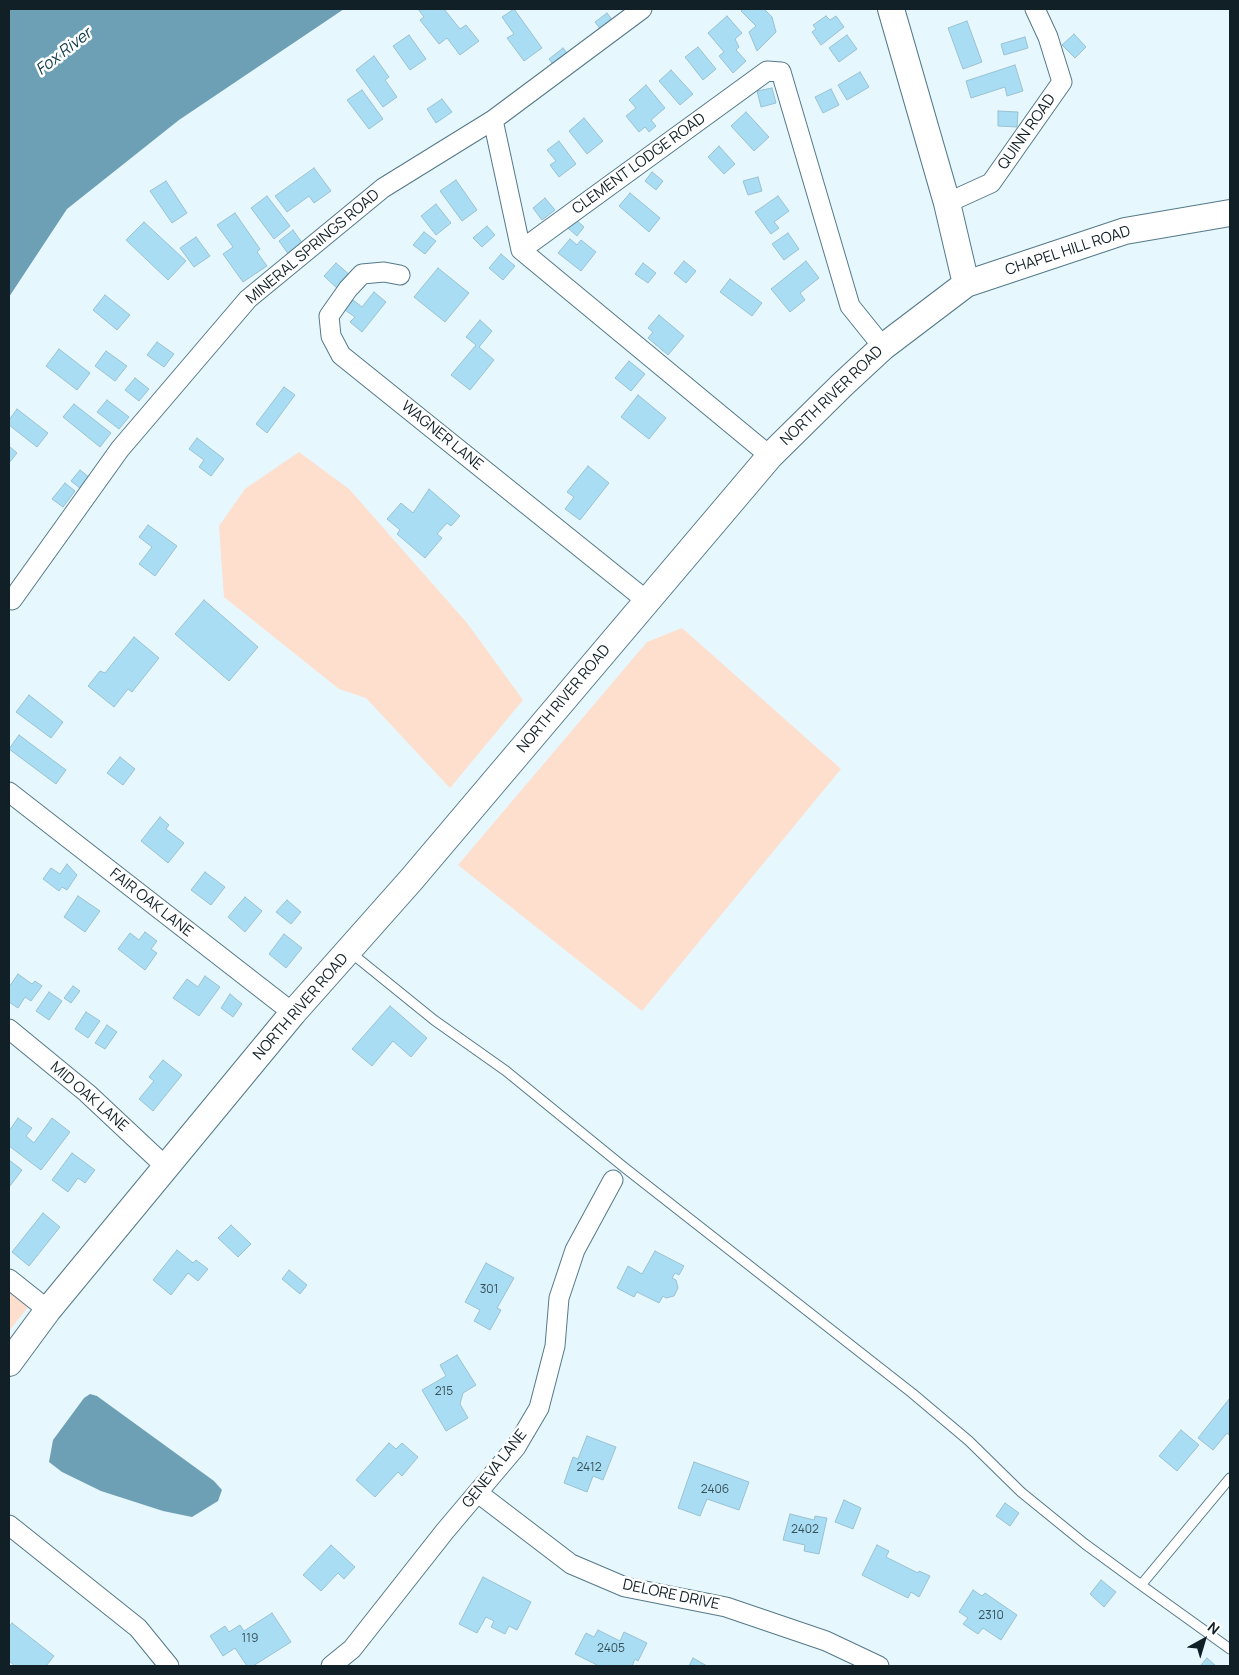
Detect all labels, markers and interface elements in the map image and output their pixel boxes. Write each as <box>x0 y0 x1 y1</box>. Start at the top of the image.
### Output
water label: Fox River <box>32 24 96 80</box>
street label: QUINN ROAD <box>994 91 1060 173</box>
street label: CLEMENT LODGE ROAD <box>569 110 709 218</box>
street label: MINERAL SPRINGS ROAD <box>243 186 383 308</box>
street label: CHAPEL HILL ROAD <box>1003 222 1133 280</box>
street label: NORTH RIVER ROAD <box>777 342 887 450</box>
street label: WAGNER LANE <box>397 398 487 474</box>
street label: NORTH RIVER ROAD <box>514 641 614 757</box>
street label: FAIR OAK LANE <box>106 865 196 941</box>
street label: NORTH RIVER ROAD <box>250 950 352 1064</box>
street label: MID OAK LANE <box>46 1058 132 1136</box>
house number: 301 <box>480 1283 498 1297</box>
house number: 215 <box>435 1385 453 1399</box>
street label: GENEVA LANE <box>459 1426 531 1512</box>
house number: 2412 <box>576 1461 602 1475</box>
house number: 2406 <box>701 1483 729 1497</box>
house number: 2402 <box>791 1523 819 1537</box>
street label: DELORE DRIVE <box>621 1576 721 1614</box>
house number: 2310 <box>978 1609 1004 1623</box>
north arrow <box>1179 1615 1229 1665</box>
text: N <box>1204 1617 1224 1639</box>
house number: 119 <box>242 1632 258 1646</box>
house number: 2405 <box>597 1642 625 1656</box>

